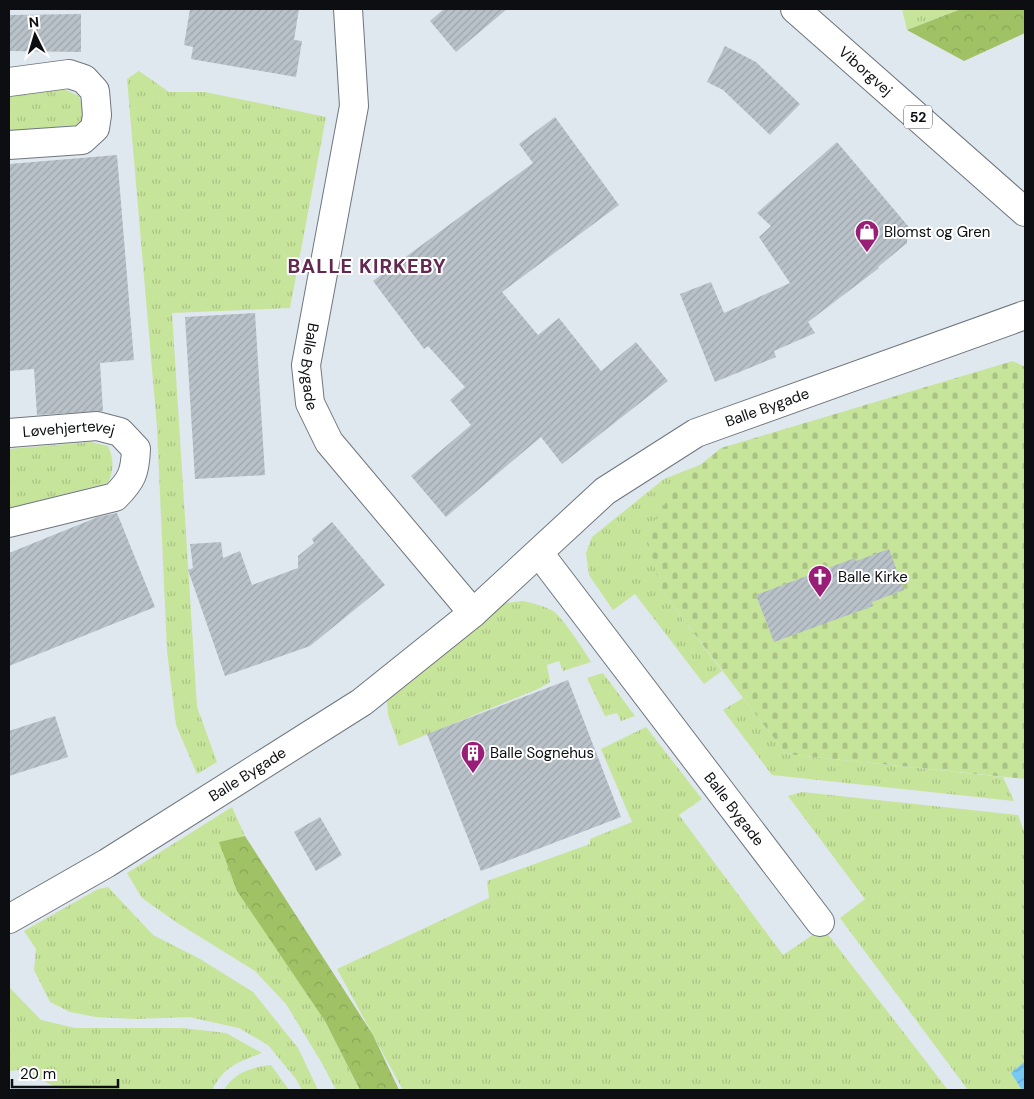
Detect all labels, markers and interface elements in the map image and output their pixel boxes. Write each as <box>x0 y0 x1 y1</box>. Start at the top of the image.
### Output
north arrow <box>10 10 60 60</box>
text: N <box>28 13 40 31</box>
street label: Viborgvej <box>834 42 897 100</box>
road number: 52 <box>904 105 932 128</box>
shop icon: Blomst og Gren <box>854 219 880 253</box>
place label: Blomst og Gren <box>884 222 990 242</box>
district label: BALLE KIRKEBY <box>287 253 447 279</box>
street label: Balle Bygade <box>296 321 324 414</box>
street label: Balle Bygade <box>722 383 812 432</box>
street label: Løvehjertevej <box>22 416 117 442</box>
church icon: Balle Kirke <box>807 564 833 598</box>
place label: Balle Kirke <box>838 567 908 587</box>
building icon: Balle Sognehus <box>460 740 486 774</box>
street label: Balle Bygade <box>205 742 290 806</box>
place label: Balle Sognehus <box>490 743 594 763</box>
street label: Balle Bygade <box>700 768 769 850</box>
scale bar <box>12 1056 119 1088</box>
text: 20 m <box>20 1064 56 1084</box>

